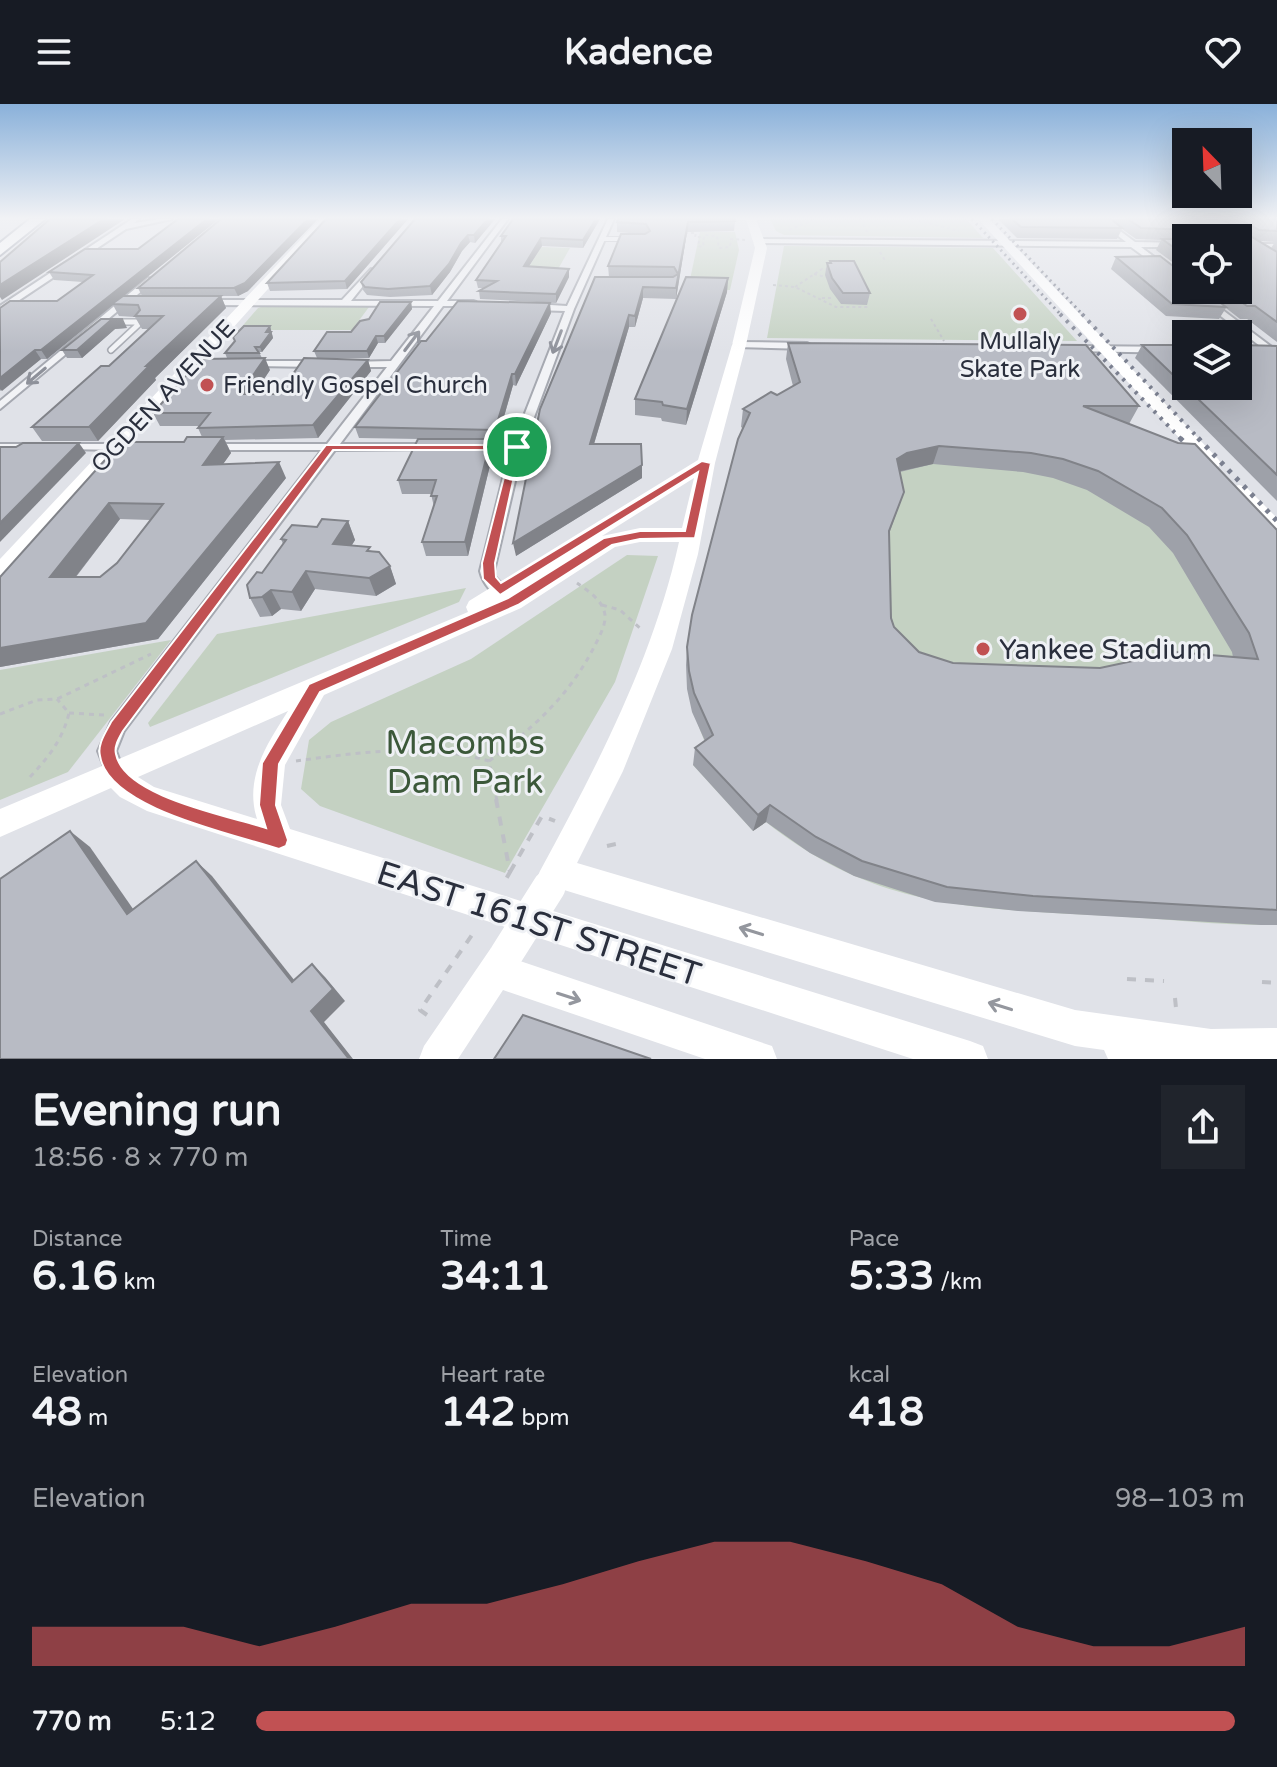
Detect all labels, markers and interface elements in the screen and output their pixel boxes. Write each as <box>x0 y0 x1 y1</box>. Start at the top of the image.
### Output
icon: menu <box>32 30 76 74</box>
icon: heart <box>1201 30 1245 74</box>
text: Kadence <box>564 31 713 74</box>
north arrow <box>1172 128 1252 208</box>
map controls <box>1172 128 1252 400</box>
button: locate <box>1172 224 1252 304</box>
marker: Mullaly Skate Park <box>1011 305 1029 323</box>
street label: OGDEN AVENUE <box>85 314 242 479</box>
button: layers <box>1172 320 1252 400</box>
place label: Mullaly Skate Park <box>960 327 1080 384</box>
one-way arrow <box>549 329 563 353</box>
one-way arrow <box>403 331 420 353</box>
one-way arrow <box>27 367 47 385</box>
place label: Friendly Gospel Church <box>223 371 488 400</box>
marker: Friendly Gospel Church <box>198 376 216 394</box>
pin <box>483 413 551 481</box>
icon: arrive <box>495 425 539 469</box>
place label: Yankee Stadium <box>999 633 1212 667</box>
marker: Yankee Stadium <box>974 640 992 658</box>
park label: Macombs Dam Park <box>385 723 545 803</box>
street label: EAST 161ST STREET <box>371 853 706 996</box>
one-way arrow <box>739 923 765 938</box>
one-way arrow <box>556 990 581 1005</box>
one-way arrow <box>988 998 1014 1013</box>
text: Evening run <box>32 1085 281 1138</box>
button: share <box>1161 1085 1245 1169</box>
text: 18:56 · 8 × 770 m <box>32 1142 248 1173</box>
text: Distance <box>32 1226 123 1252</box>
text: Time <box>440 1226 492 1252</box>
text: Pace <box>849 1226 899 1252</box>
text: 6.16 <box>32 1252 118 1300</box>
text: 34:11 <box>440 1252 551 1300</box>
text: 5:33 <box>849 1252 934 1300</box>
text: km <box>118 1269 156 1295</box>
text: /km <box>934 1269 982 1295</box>
text: Elevation <box>32 1362 128 1388</box>
text: Heart rate <box>440 1362 545 1388</box>
text: kcal <box>849 1362 890 1388</box>
text: 48 <box>32 1388 82 1436</box>
text: 142 <box>440 1388 516 1436</box>
text: 418 <box>849 1388 924 1436</box>
text: m <box>82 1405 108 1431</box>
text: bpm <box>516 1405 569 1431</box>
text: Elevation <box>32 1483 146 1514</box>
text: 98–103 m <box>1115 1483 1245 1514</box>
text: 770 m <box>32 1706 112 1737</box>
text: 5:12 <box>160 1706 216 1737</box>

